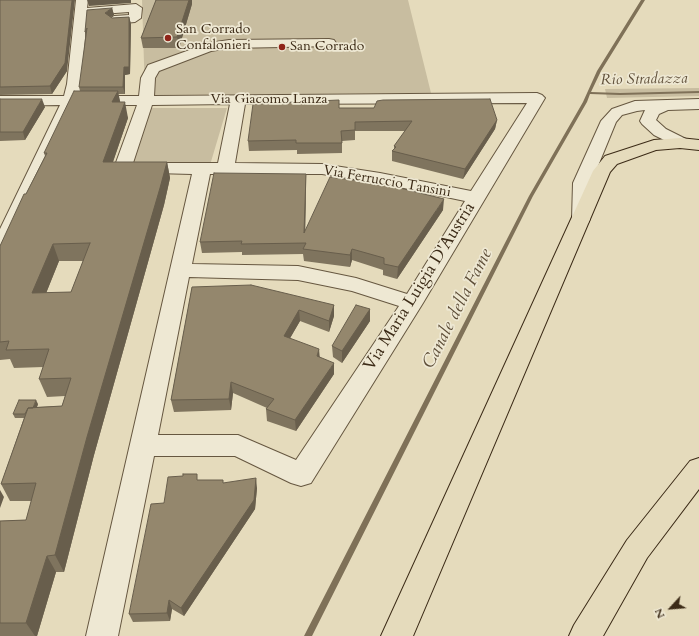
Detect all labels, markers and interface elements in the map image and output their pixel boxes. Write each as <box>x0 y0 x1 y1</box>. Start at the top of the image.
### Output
place label: San Corrado Confalonieri <box>176 22 251 54</box>
marker: San Corrado Confalonieri <box>163 33 173 43</box>
place label: San Corrado <box>290 39 364 55</box>
marker: San Corrado <box>277 42 287 52</box>
water label: Rio Stradazza <box>600 70 688 90</box>
street label: Via Giacomo Lanza <box>210 92 328 108</box>
street label: Via Ferruccio Tansini <box>322 163 452 201</box>
street label: Via Maria Luigia D'Austria <box>360 199 480 375</box>
water label: Canale della Fame <box>419 245 497 373</box>
north arrow <box>651 588 691 628</box>
text: N <box>651 606 669 621</box>

